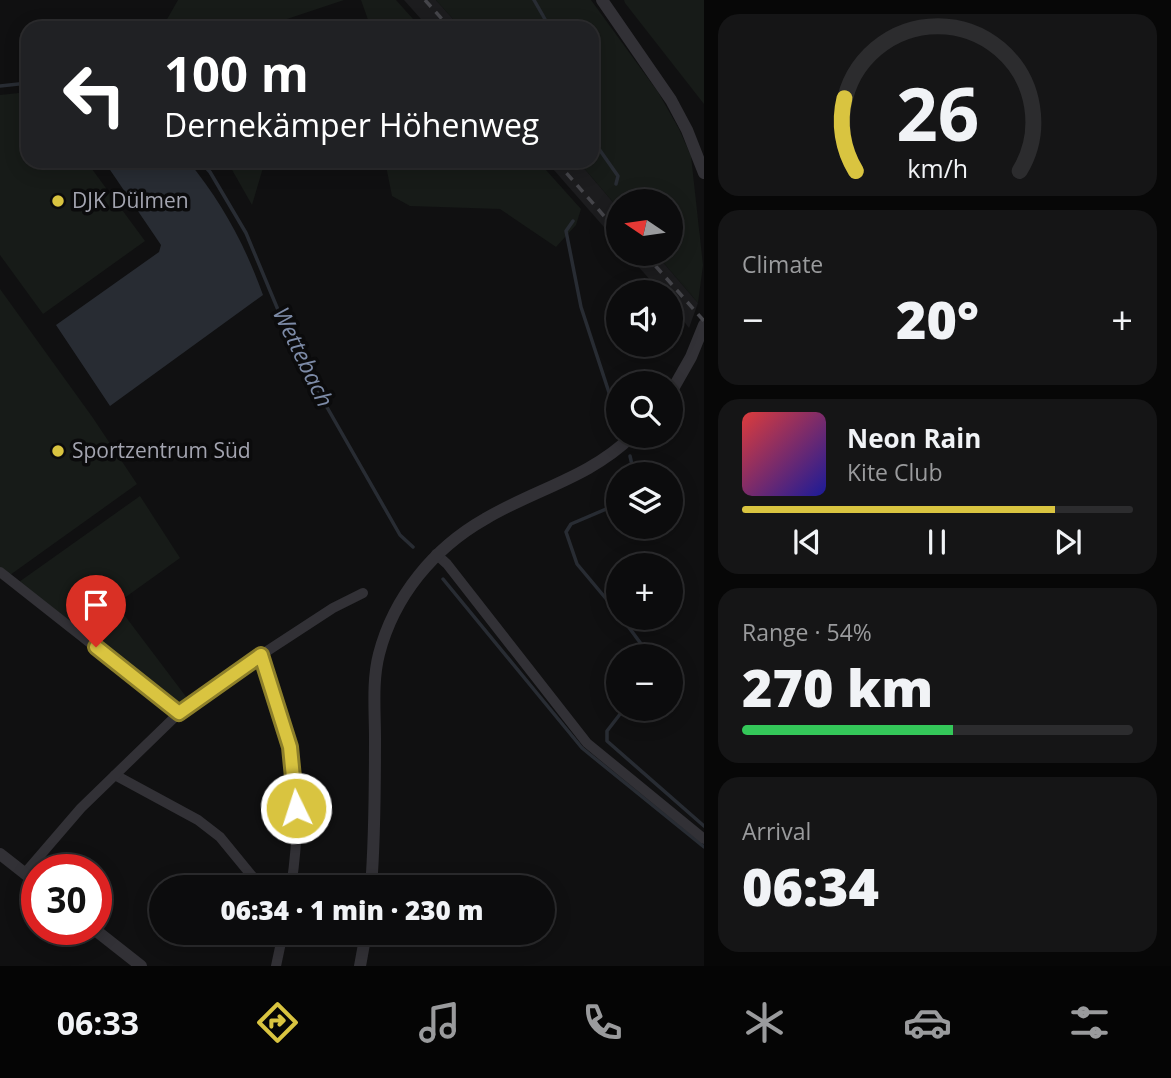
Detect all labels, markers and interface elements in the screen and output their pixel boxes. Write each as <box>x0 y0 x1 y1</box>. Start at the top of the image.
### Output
text: 100 m <box>164 40 309 106</box>
icon: left <box>49 49 140 140</box>
text: 26 <box>896 63 979 162</box>
text: Dernekämper Höhenweg <box>164 103 539 146</box>
text: km/h <box>907 151 968 185</box>
place label: DJK Dülmen <box>72 186 189 214</box>
north arrow <box>606 189 682 266</box>
map controls <box>606 189 683 721</box>
marker: DJK Dülmen <box>50 193 66 209</box>
text: Climate <box>742 248 823 280</box>
button: sound <box>606 280 683 357</box>
text: 20° <box>896 283 979 354</box>
text: − <box>742 293 764 345</box>
text: + <box>1111 293 1133 345</box>
water label: Wettebach <box>266 301 342 412</box>
button: search <box>606 371 683 448</box>
text: Neon Rain <box>847 420 981 456</box>
place label: Sportzentrum Süd <box>72 436 251 464</box>
marker: Sportzentrum Süd <box>50 443 66 459</box>
text: Kite Club <box>847 456 942 488</box>
button: layers <box>606 462 683 539</box>
icon: previous <box>788 523 826 561</box>
icon: pause <box>918 523 956 561</box>
icon: next <box>1049 523 1087 561</box>
button: + <box>606 553 683 630</box>
pin <box>66 575 126 647</box>
icon: arrive <box>77 586 115 624</box>
text: Range · 54% <box>742 616 872 648</box>
button: − <box>606 644 683 721</box>
text: 270 km <box>742 651 933 722</box>
position arrow <box>259 771 333 845</box>
text: Arrival <box>742 815 811 847</box>
text: 06:34 <box>742 850 879 921</box>
speed limit sign: 30 <box>21 854 112 945</box>
text: 06:34 · 1 min · 230 m <box>221 892 483 928</box>
icon: directions <box>253 998 302 1047</box>
icon: music <box>415 998 464 1047</box>
icon: phone <box>578 998 627 1047</box>
icon: climate <box>740 998 789 1047</box>
icon: car <box>903 998 952 1047</box>
icon: filters <box>1065 998 1114 1047</box>
text: 06:33 <box>57 1001 139 1044</box>

